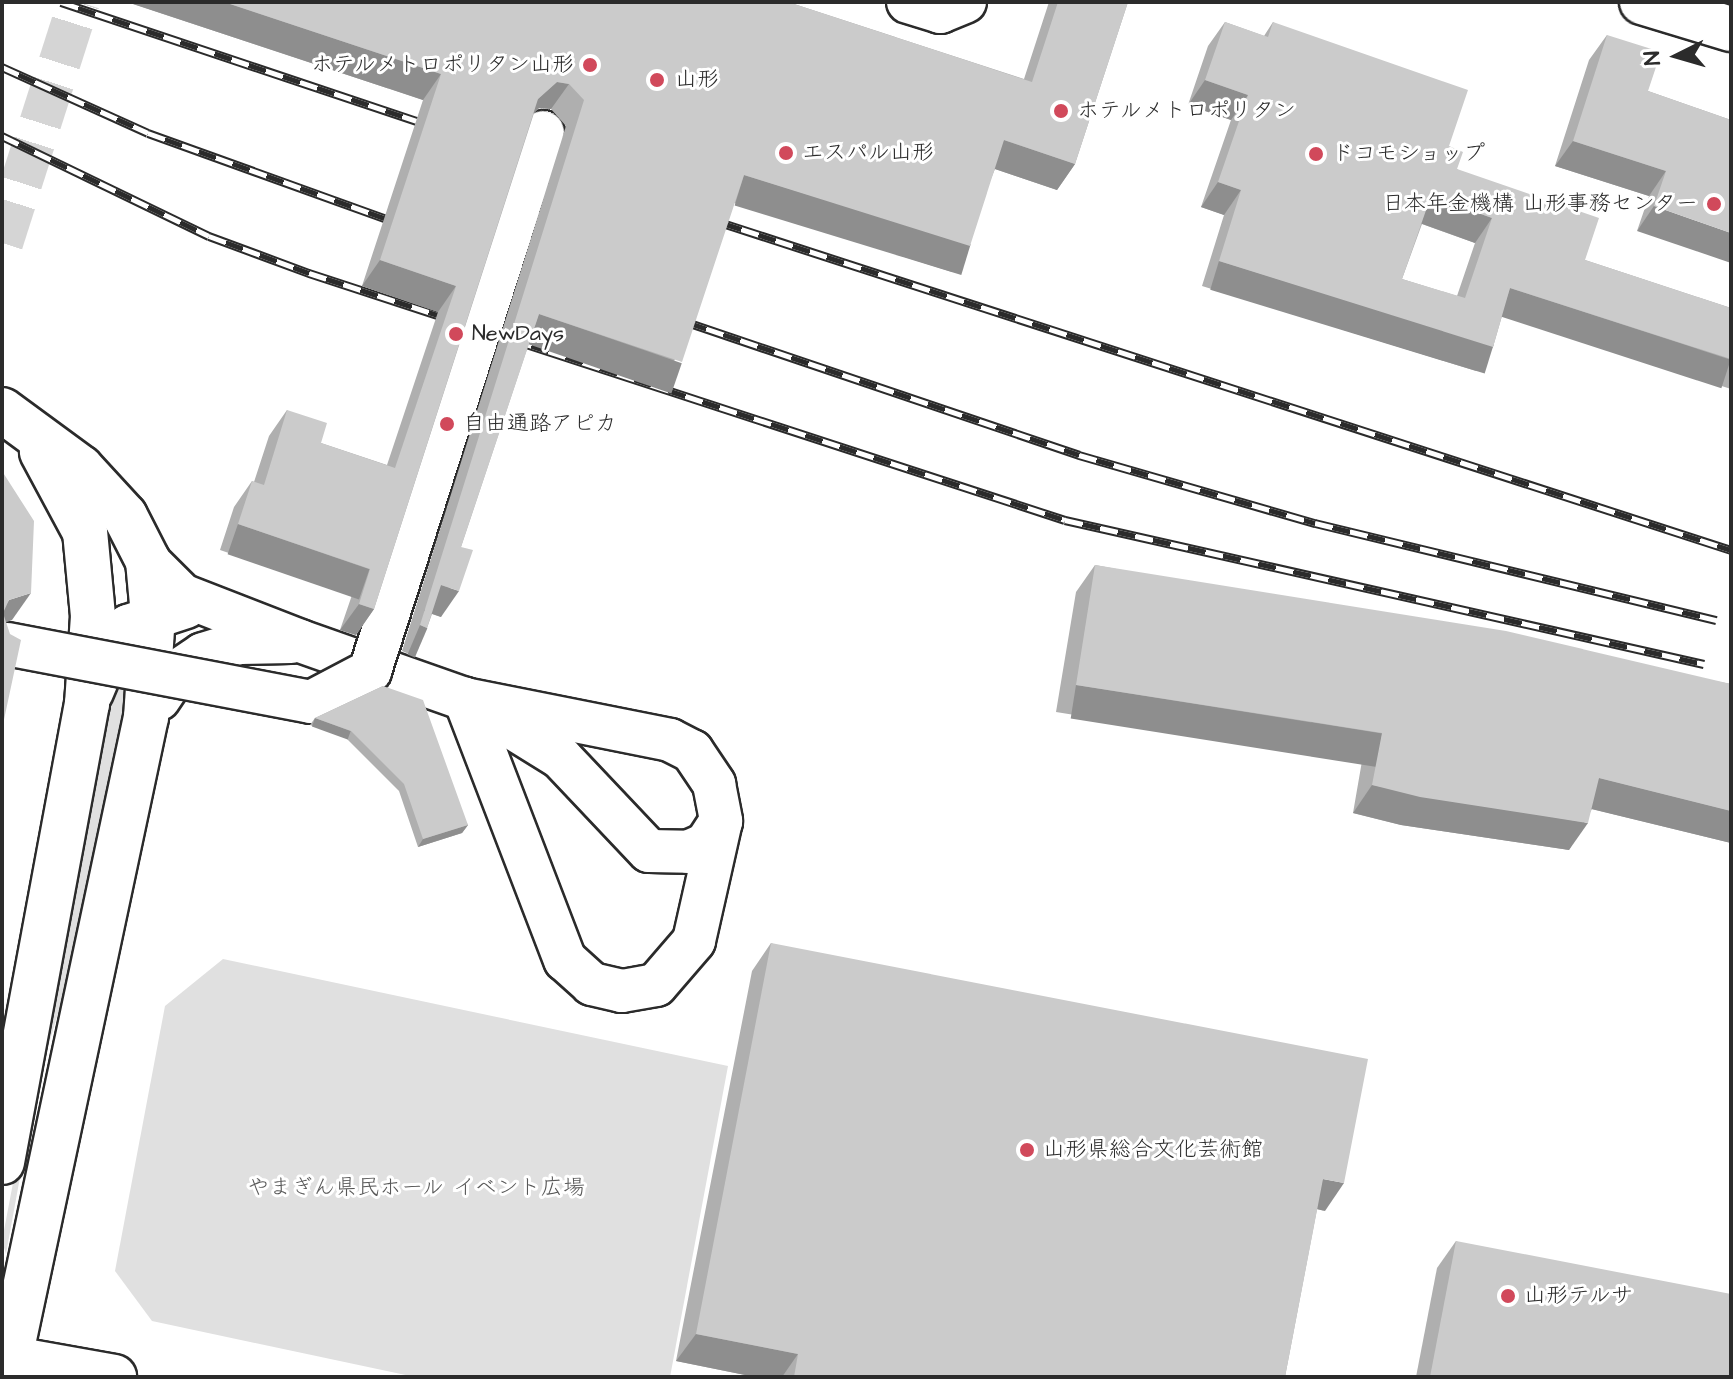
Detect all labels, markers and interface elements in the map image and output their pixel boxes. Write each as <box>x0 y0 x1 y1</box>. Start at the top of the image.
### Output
north arrow <box>1637 16 1717 96</box>
text: N <box>1637 50 1669 66</box>
place label: ホテルメトロポリタン山形 <box>310 52 574 78</box>
marker: ホテルメトロポリタン山形 <box>581 56 599 74</box>
place label: 山形 <box>675 67 719 93</box>
marker: 山形 <box>646 69 668 91</box>
place label: ホテルメトロポリタン <box>1077 98 1297 124</box>
marker: ホテルメトロポリタン <box>1052 102 1070 120</box>
place label: エスパル山形 <box>802 140 934 166</box>
place label: ドコモショップ <box>1332 141 1486 167</box>
marker: エスパル山形 <box>777 144 795 162</box>
marker: ドコモショップ <box>1307 145 1325 163</box>
place label: 日本年金機構 山形事務センター <box>1381 191 1698 217</box>
marker: 日本年金機構 山形事務センター <box>1705 195 1723 213</box>
place label: NewDays <box>472 321 564 347</box>
marker: NewDays <box>447 325 465 343</box>
place label: 自由通路アピカ <box>463 411 617 437</box>
marker: 自由通路アピカ <box>438 415 456 433</box>
place label: 山形県総合文化芸術館 <box>1043 1137 1263 1163</box>
marker: 山形県総合文化芸術館 <box>1018 1141 1036 1159</box>
park label: やまぎん県民ホール イベント広場 <box>247 1175 585 1201</box>
place label: 山形テルサ <box>1524 1283 1634 1309</box>
marker: 山形テルサ <box>1499 1287 1517 1305</box>

